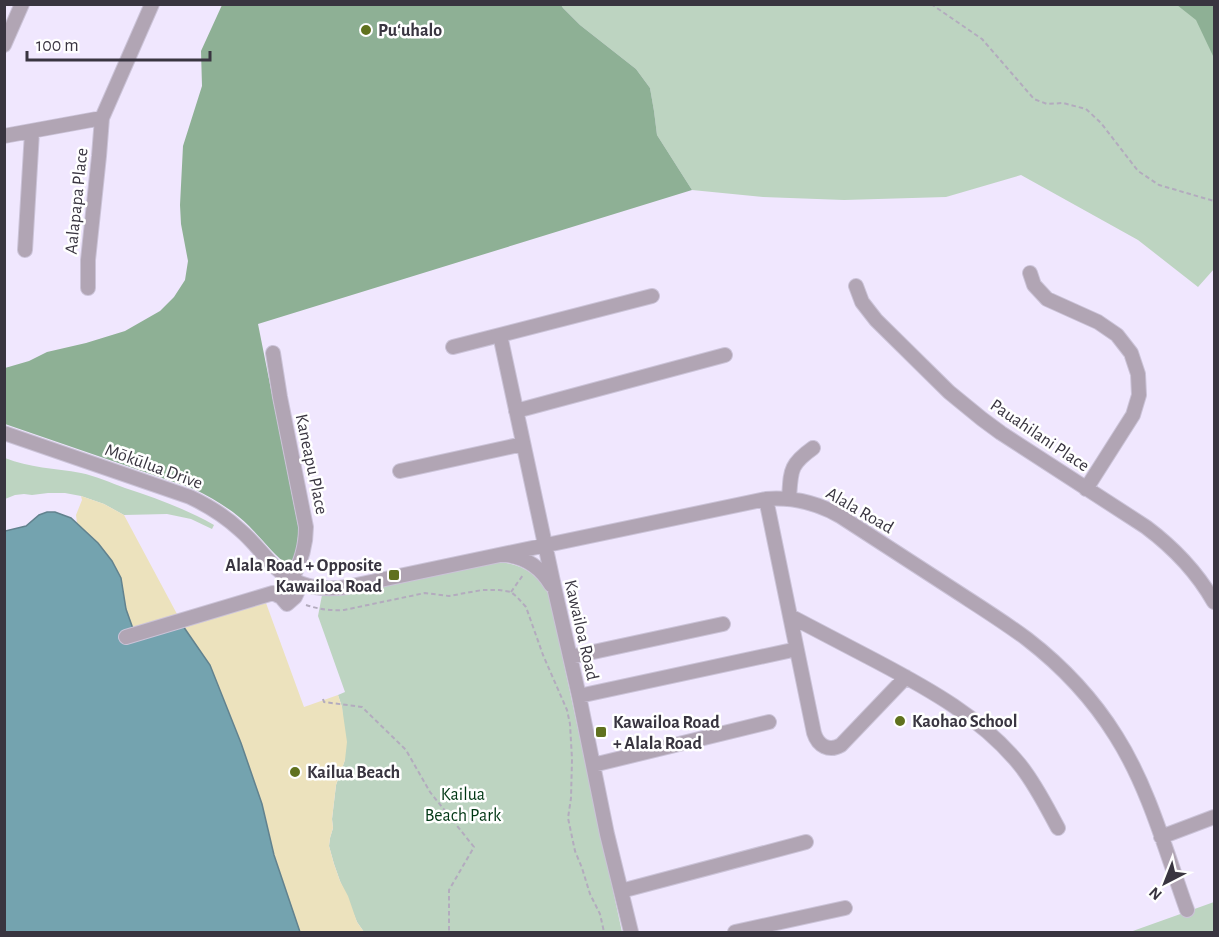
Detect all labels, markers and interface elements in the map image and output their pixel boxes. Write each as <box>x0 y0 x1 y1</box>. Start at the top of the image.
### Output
place label: Puʻuhalo <box>378 22 442 40</box>
marker: Puʻuhalo <box>359 23 373 37</box>
scale bar <box>27 24 210 62</box>
text: 100 m <box>36 37 79 55</box>
street label: Aalapapa Place <box>62 147 92 255</box>
street label: Pauahilani Place <box>987 396 1092 475</box>
street label: Kaneapu Place <box>292 412 330 516</box>
street label: Mōkūlua Drive <box>102 441 205 493</box>
street label: Alala Road <box>823 484 896 537</box>
place label: Alala Road + Opposite Kawailoa Road <box>225 557 383 596</box>
marker: Alala Road + Opposite Kawailoa Road <box>387 568 401 582</box>
street label: Kawailoa Road <box>561 578 601 682</box>
place label: Kaohao School <box>912 713 1017 731</box>
place label: Kawailoa Road + Alala Road <box>613 714 720 753</box>
marker: Kaohao School <box>893 714 907 728</box>
marker: Kawailoa Road + Alala Road <box>594 725 608 739</box>
place label: Kailua Beach <box>307 764 400 782</box>
marker: Kailua Beach <box>288 765 302 779</box>
park label: Kailua Beach Park <box>425 786 502 825</box>
north arrow <box>1135 853 1195 913</box>
text: N <box>1146 884 1165 903</box>

